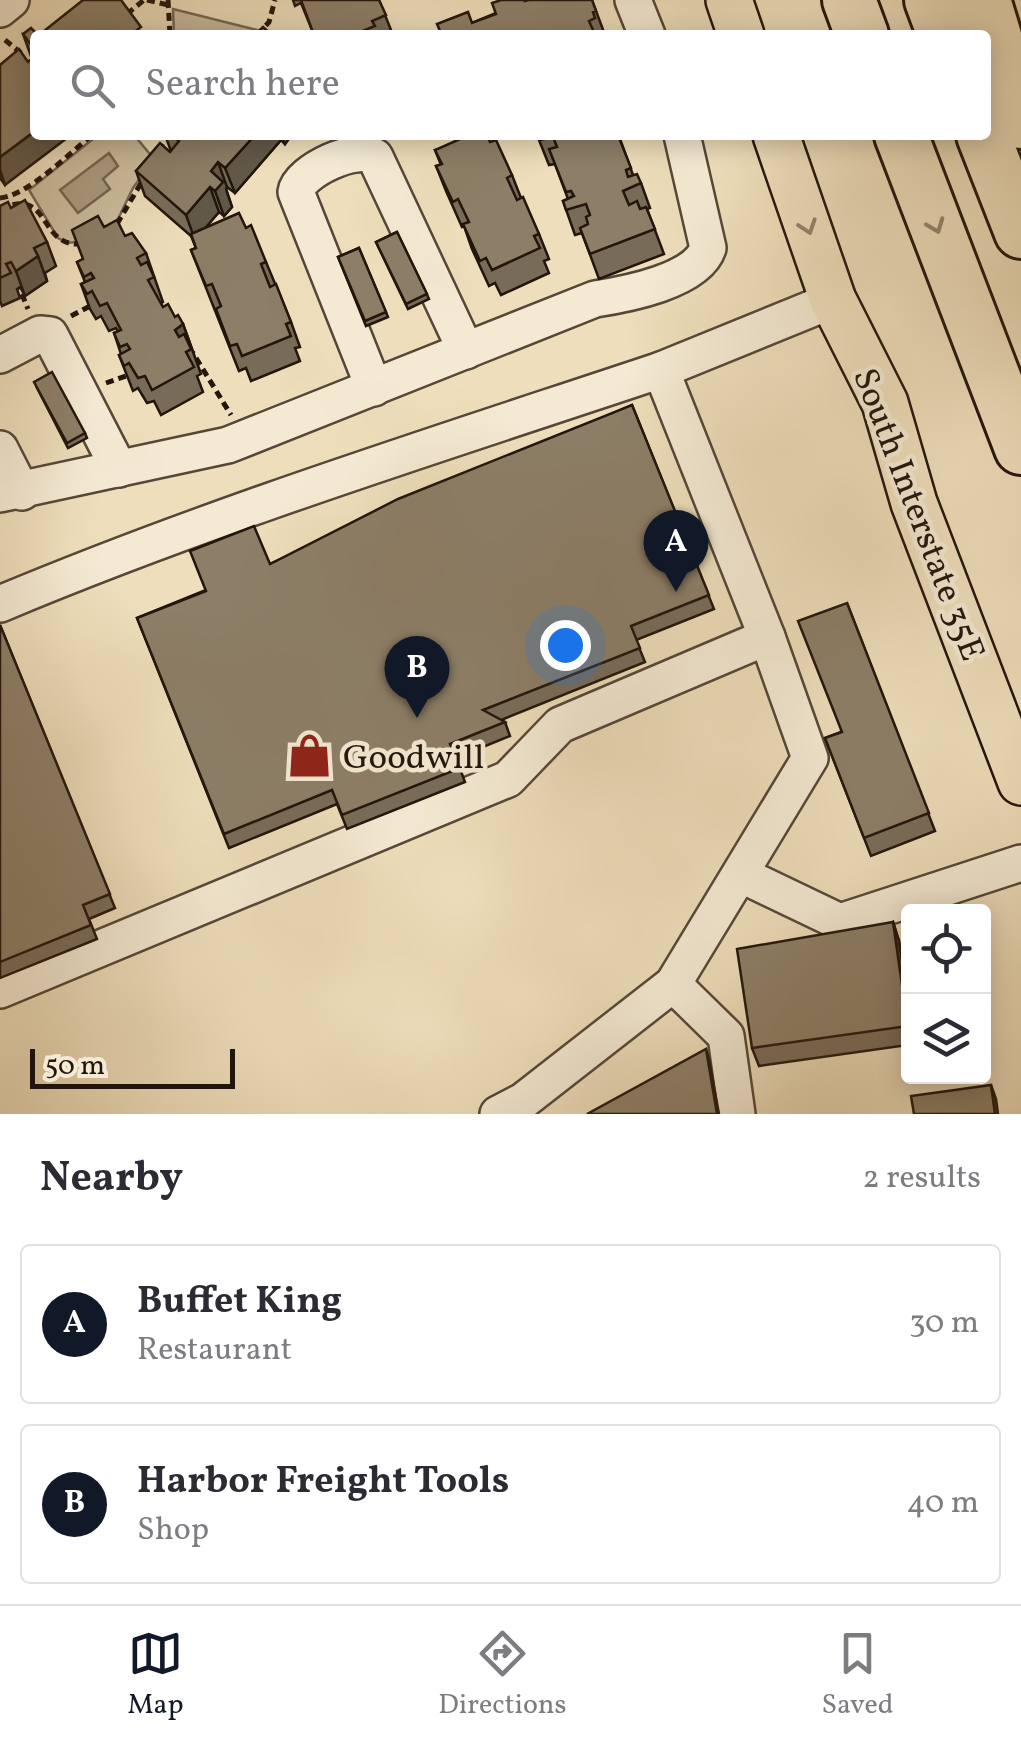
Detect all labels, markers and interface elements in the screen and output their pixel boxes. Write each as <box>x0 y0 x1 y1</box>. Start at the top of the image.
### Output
search box <box>30 30 991 140</box>
icon: search <box>65 58 120 113</box>
text: Search here <box>145 59 340 112</box>
one-way arrow <box>924 216 944 234</box>
one-way arrow <box>796 218 816 235</box>
street label: South Interstate 35E <box>839 362 995 668</box>
pin: A <box>644 510 708 592</box>
your location <box>540 620 591 671</box>
pin: B <box>384 636 450 718</box>
shop icon: Goodwill <box>286 732 334 780</box>
place label: Goodwill <box>343 735 484 783</box>
map controls <box>901 904 991 1084</box>
button: locate <box>901 904 991 994</box>
button: layers <box>901 994 991 1084</box>
scale bar <box>30 1044 235 1088</box>
text: 50 m <box>45 1047 105 1086</box>
text: Nearby <box>40 1150 183 1209</box>
text: 2 results <box>863 1157 981 1201</box>
text: Buffet King <box>137 1276 342 1329</box>
text: A <box>63 1302 86 1346</box>
text: 30 m <box>909 1302 979 1346</box>
text: Restaurant <box>137 1329 292 1373</box>
text: Harbor Freight Tools <box>137 1456 509 1509</box>
text: B <box>64 1482 85 1526</box>
text: 40 m <box>907 1482 979 1526</box>
text: Shop <box>137 1509 209 1553</box>
tab: Map <box>127 1626 183 1725</box>
tab: Directions <box>438 1626 567 1725</box>
tab: Saved <box>821 1626 894 1725</box>

